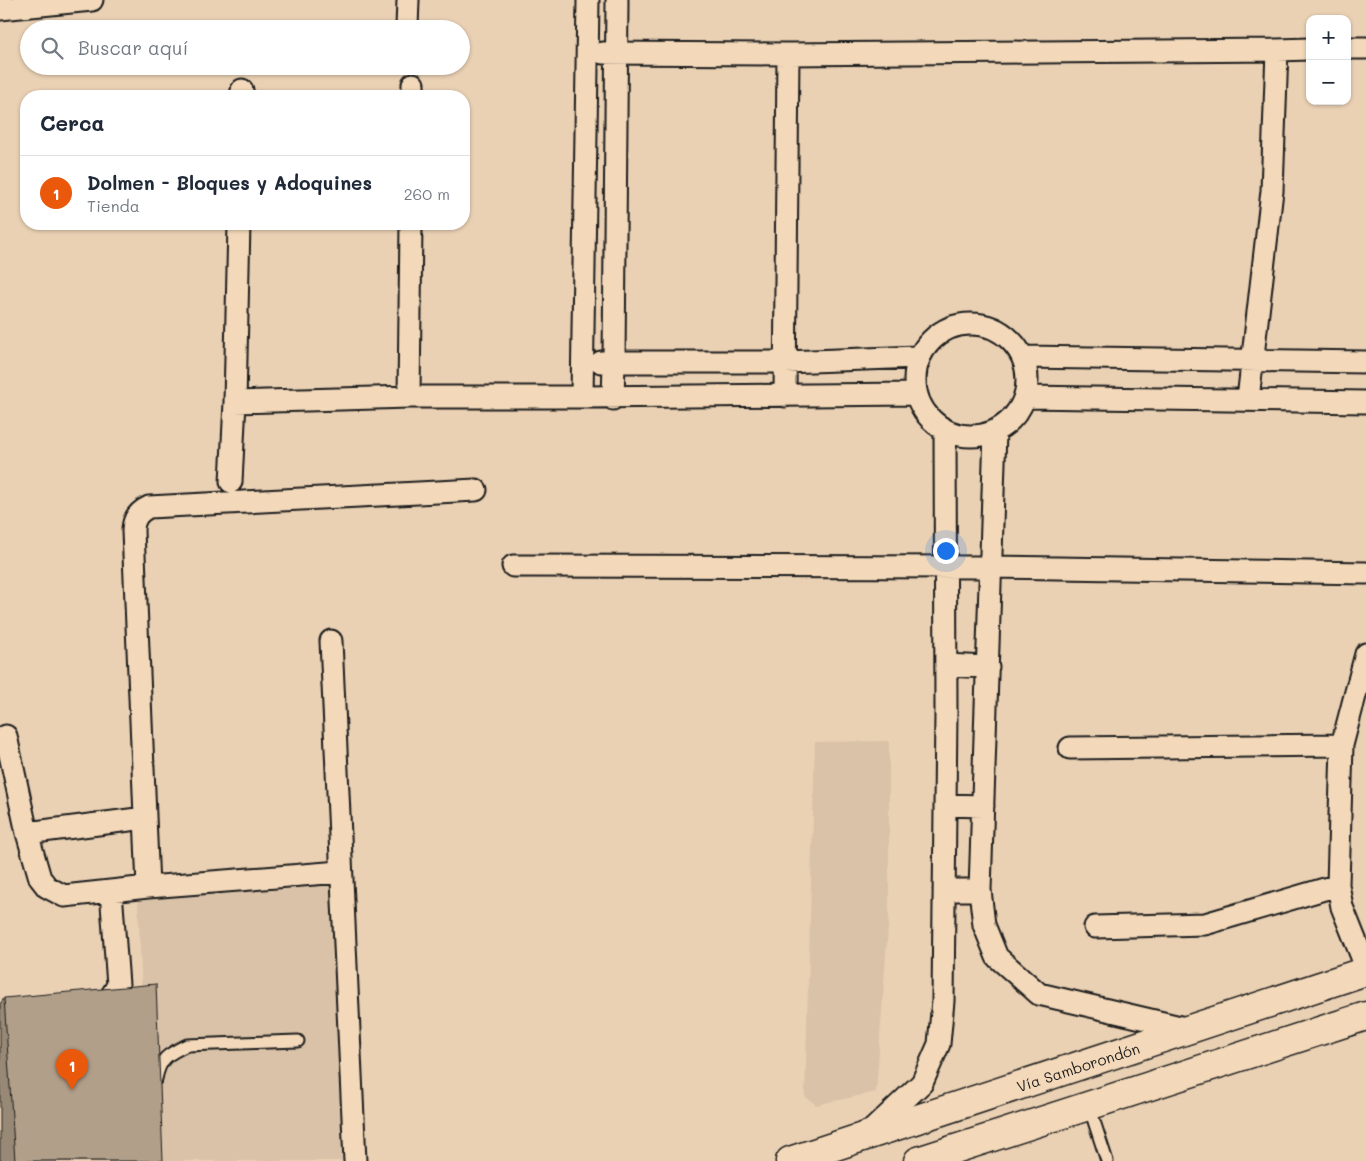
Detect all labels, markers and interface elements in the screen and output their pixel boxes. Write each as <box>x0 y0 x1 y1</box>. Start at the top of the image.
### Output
map controls <box>1306 15 1351 105</box>
button: + <box>1306 15 1351 60</box>
search box <box>20 20 470 75</box>
icon: search <box>38 34 66 62</box>
text: Buscar aquí <box>78 35 188 60</box>
button: − <box>1306 60 1351 105</box>
text: Cerca <box>40 109 105 136</box>
text: Dolmen - Bloques y Adoquines <box>87 170 372 195</box>
text: 1 <box>52 183 60 204</box>
text: 260 m <box>404 183 450 204</box>
text: Tienda <box>87 195 140 216</box>
your location <box>933 538 959 564</box>
street label: Vía Samborondón <box>1014 1038 1142 1096</box>
pin: 1 <box>56 1049 88 1090</box>

